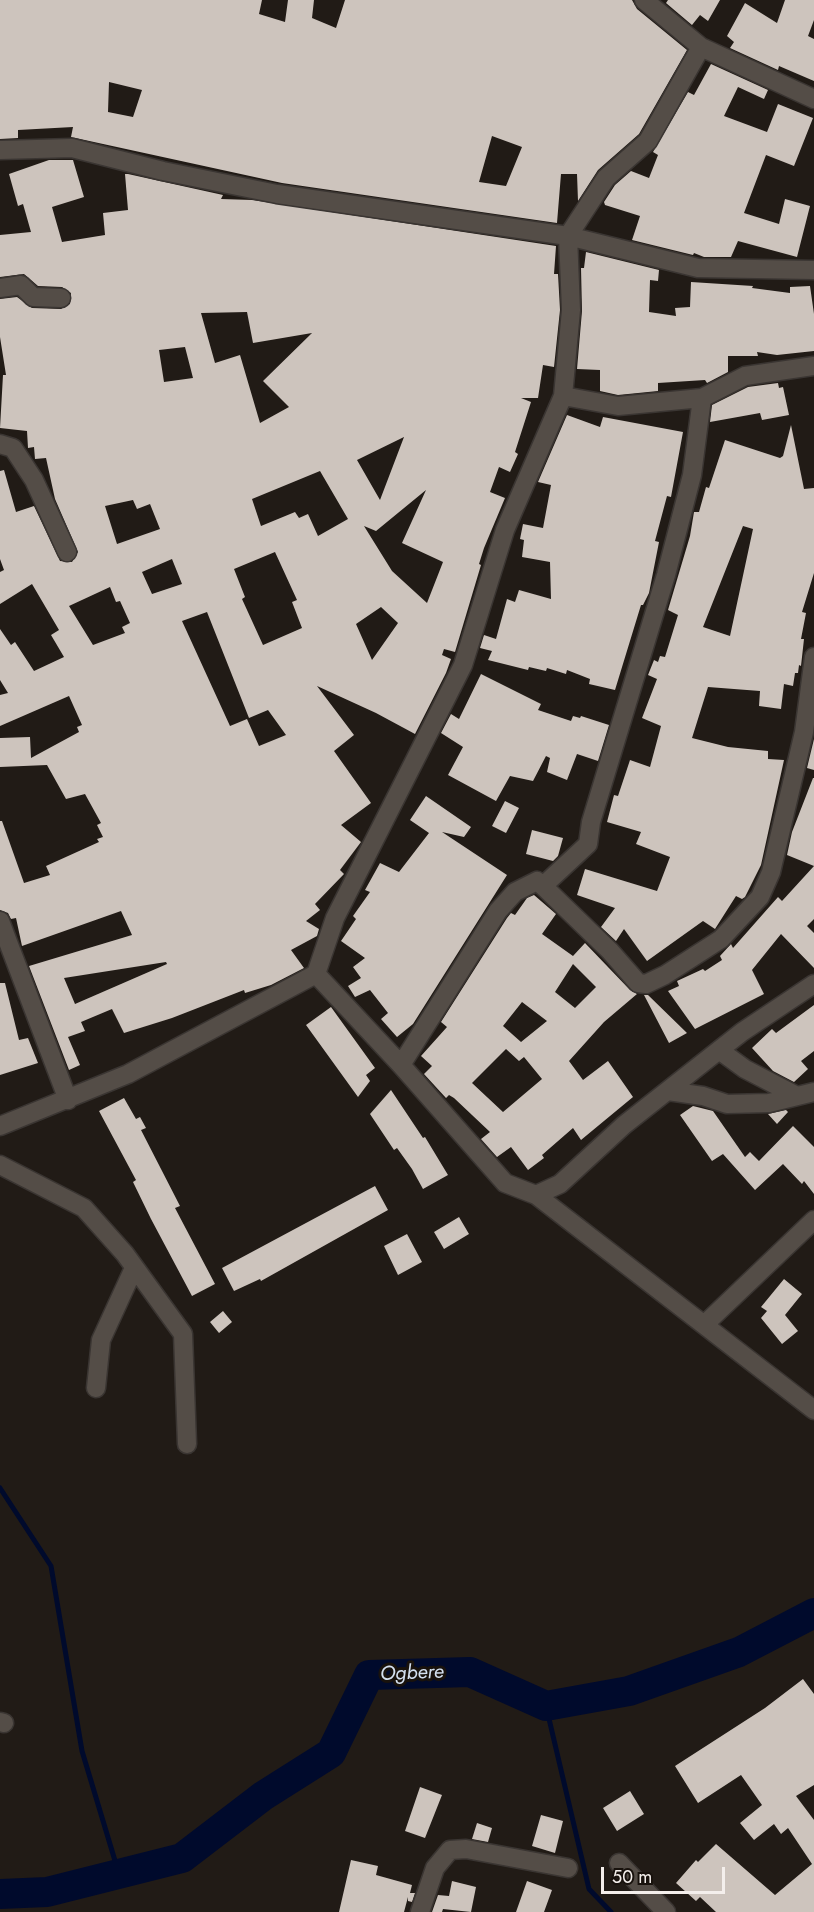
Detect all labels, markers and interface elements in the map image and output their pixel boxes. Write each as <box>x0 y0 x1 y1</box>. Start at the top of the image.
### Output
water label: Ogbere <box>380 1661 444 1687</box>
scale bar <box>604 1855 728 1893</box>
text: 50 m <box>612 1864 652 1890</box>

